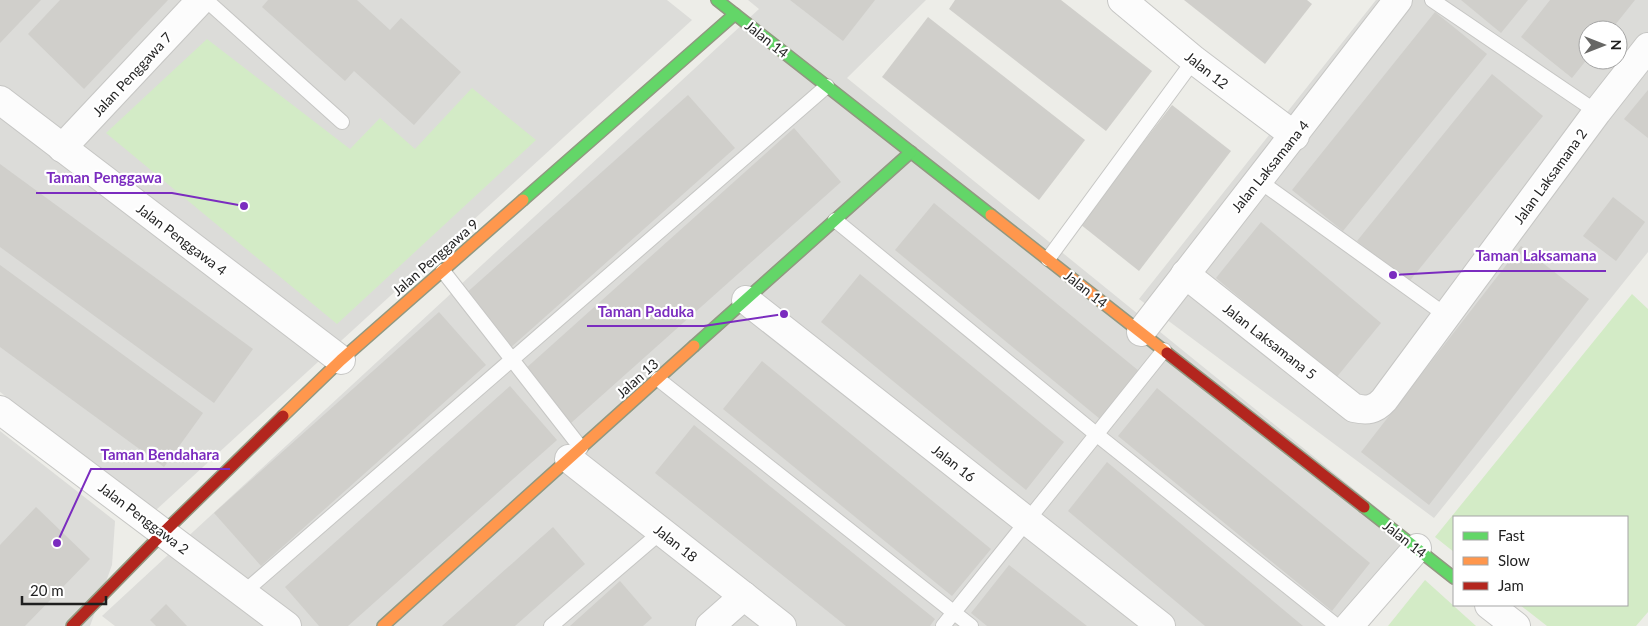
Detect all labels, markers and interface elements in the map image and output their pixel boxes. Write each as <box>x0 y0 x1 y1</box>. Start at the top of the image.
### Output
street label: Jalan 14 <box>742 17 792 61</box>
north arrow <box>1578 20 1628 70</box>
street label: Jalan Penggawa 7 <box>89 29 175 119</box>
text: N <box>1608 40 1625 50</box>
street label: Jalan 12 <box>1182 48 1232 92</box>
street label: Jalan Laksamana 4 <box>1228 117 1312 215</box>
street label: Jalan Laksamana 2 <box>1510 125 1590 227</box>
callout: Taman Penggawa <box>36 163 172 193</box>
text: Taman Penggawa <box>46 168 162 186</box>
street label: Jalan Penggawa 4 <box>134 200 230 278</box>
street label: Jalan Penggawa 9 <box>388 215 482 299</box>
callout: Taman Laksamana <box>1465 241 1606 271</box>
text: Taman Laksamana <box>1475 246 1597 264</box>
street label: Jalan 14 <box>1061 267 1111 311</box>
callout: Taman Paduka <box>587 296 704 326</box>
street label: Jalan Laksamana 5 <box>1220 299 1320 383</box>
text: Taman Paduka <box>598 302 694 320</box>
street label: Jalan 13 <box>613 355 661 401</box>
callout: Taman Bendahara <box>91 439 230 469</box>
street label: Jalan 16 <box>929 441 979 485</box>
text: Taman Bendahara <box>101 445 219 463</box>
street label: Jalan Penggawa 2 <box>96 479 192 557</box>
legend <box>1453 516 1628 606</box>
street label: Jalan 14 <box>1380 517 1430 561</box>
street label: Jalan 18 <box>651 521 701 565</box>
text: Fast <box>1498 526 1525 544</box>
text: Slow <box>1498 551 1530 569</box>
scale bar <box>22 574 106 606</box>
text: Jam <box>1498 576 1524 594</box>
text: 20 m <box>30 581 64 599</box>

